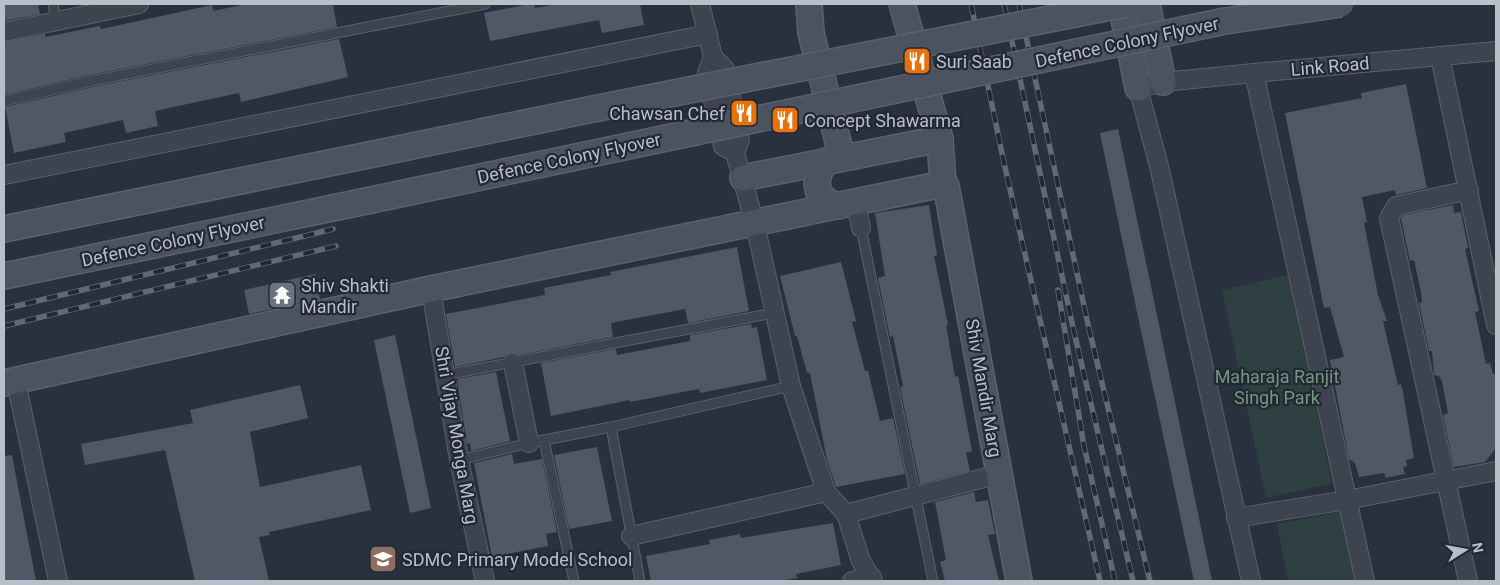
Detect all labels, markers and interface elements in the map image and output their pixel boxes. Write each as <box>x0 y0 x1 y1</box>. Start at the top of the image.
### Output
street label: Defence Colony Flyover <box>1033 12 1221 72</box>
restaurant icon: Suri Saab <box>902 46 932 76</box>
place label: Suri Saab <box>936 51 1012 72</box>
street label: Link Road <box>1290 52 1370 80</box>
restaurant icon: Chawsan Chef <box>729 98 759 128</box>
place label: Chawsan Chef <box>609 103 726 124</box>
restaurant icon: Concept Shawarma <box>770 105 800 135</box>
place label: Concept Shawarma <box>804 110 961 131</box>
street label: Defence Colony Flyover <box>475 128 663 188</box>
street label: Defence Colony Flyover <box>79 211 267 271</box>
place label: Shiv Shakti Mandir <box>301 275 389 317</box>
temple icon: Shiv Shakti Mandir <box>267 280 297 310</box>
street label: Shiv Mandir Marg <box>961 317 1007 459</box>
street label: Shri Vijay Monga Marg <box>431 344 483 526</box>
park label: Maharaja Ranjit Singh Park <box>1215 366 1339 408</box>
north arrow <box>1440 525 1490 575</box>
text: N <box>1469 541 1487 554</box>
school or university icon: SDMC Primary Model School <box>368 544 398 574</box>
place label: SDMC Primary Model School <box>402 549 633 570</box>

